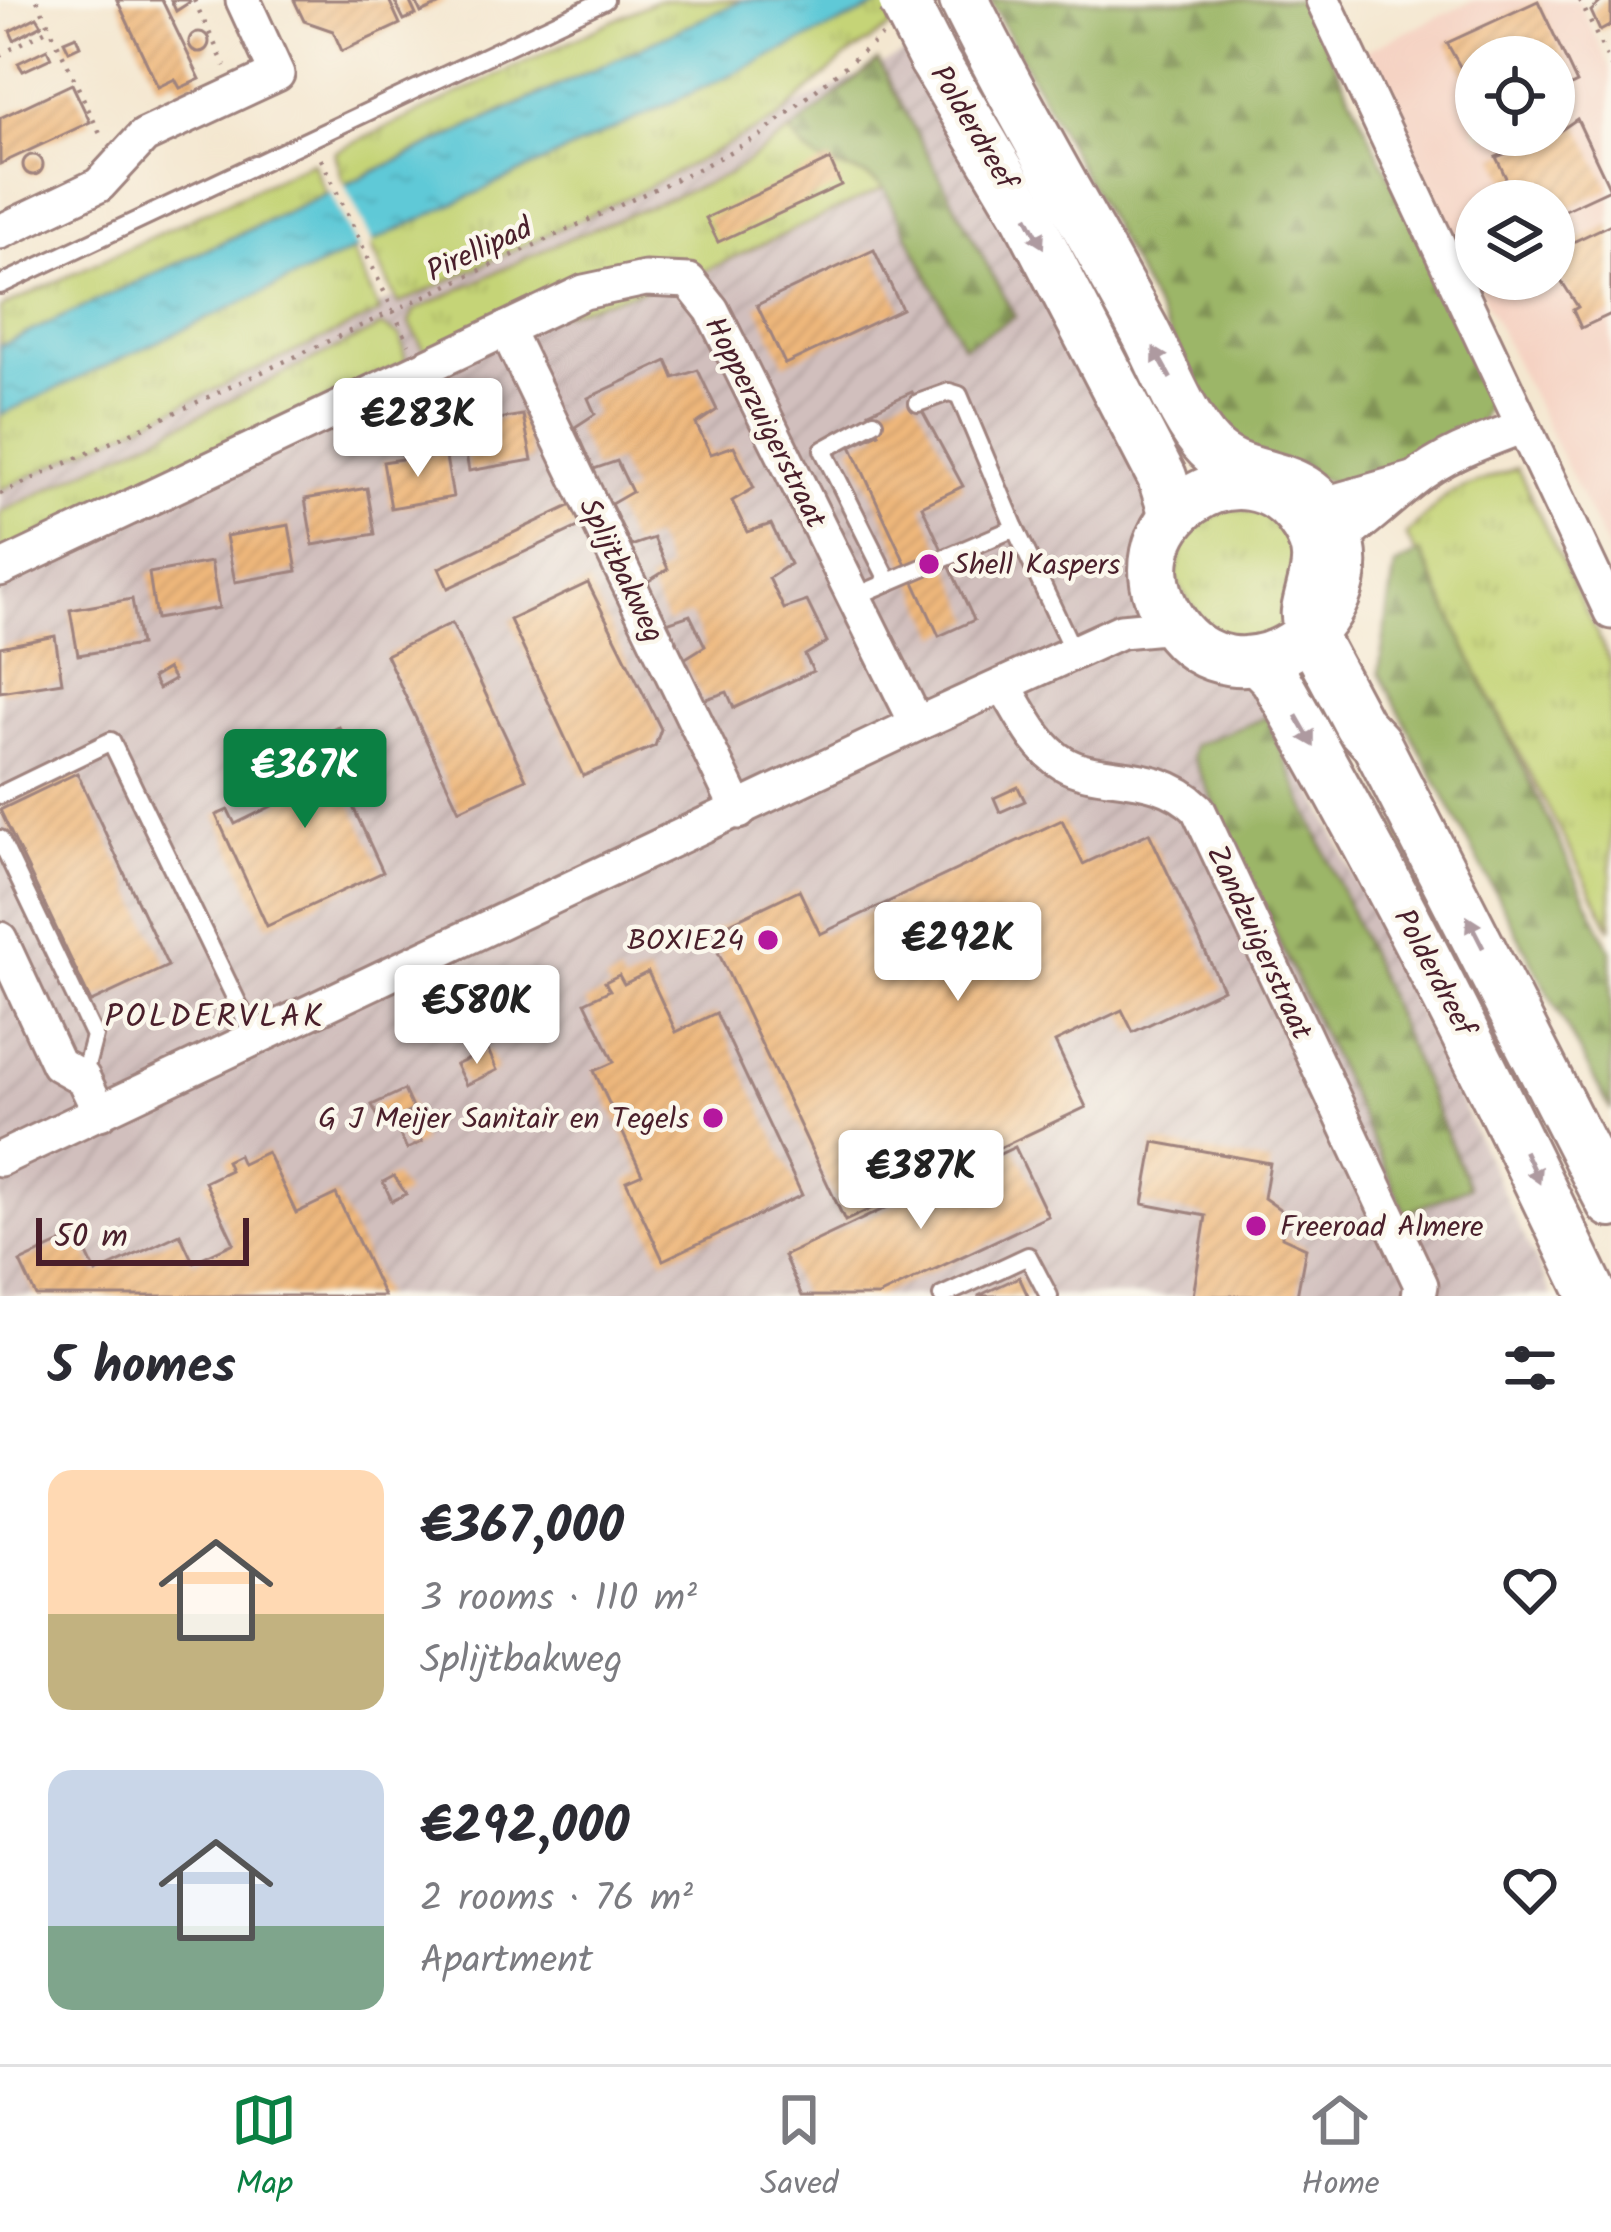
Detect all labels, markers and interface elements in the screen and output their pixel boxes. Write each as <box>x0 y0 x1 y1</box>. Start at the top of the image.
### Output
map controls <box>1455 36 1575 300</box>
button: locate <box>1455 36 1575 156</box>
street label: Polderdreef <box>916 56 1030 202</box>
button: layers <box>1455 180 1575 300</box>
street label: Pirellipad <box>419 205 542 296</box>
one-way arrow <box>1024 215 1045 250</box>
street label: Hopperzuigerstraat <box>690 309 839 538</box>
one-way arrow <box>1152 345 1173 380</box>
pin: €283K <box>334 378 502 480</box>
text: €283K <box>360 386 476 448</box>
street label: Splijtbakweg <box>564 490 676 651</box>
place label: Shell Kaspers <box>953 542 1121 590</box>
marker: Shell Kaspers <box>916 551 942 577</box>
one-way arrow <box>1294 714 1315 748</box>
pin: €367K <box>221 729 389 831</box>
text: €367K <box>250 737 360 799</box>
street label: Zandzuigerstraat <box>1192 837 1325 1049</box>
street label: Polderdreef <box>1379 900 1488 1048</box>
pin: €292K <box>874 902 1042 1004</box>
text: €292K <box>901 910 1015 972</box>
one-way arrow <box>1465 915 1486 950</box>
place label: BOXIE24 <box>627 918 744 966</box>
marker: BOXIE24 <box>755 927 781 953</box>
pin: €580K <box>393 965 561 1067</box>
text: €580K <box>422 973 532 1035</box>
district label: POLDERVLAK <box>104 992 326 1045</box>
place label: G J Meijer Sanitair en Tegels <box>318 1096 689 1144</box>
marker: G J Meijer Sanitair en Tegels <box>700 1105 726 1131</box>
pin: €387K <box>837 1130 1005 1232</box>
text: €387K <box>866 1138 976 1200</box>
one-way arrow <box>1522 1150 1542 1185</box>
place label: Freeroad Almere <box>1280 1204 1484 1252</box>
scale bar <box>36 1212 249 1265</box>
text: 50 m <box>54 1212 128 1265</box>
marker: Freeroad Almere <box>1243 1213 1269 1239</box>
text: 5 homes <box>48 1328 236 1409</box>
icon: filters <box>1497 1335 1563 1401</box>
text: €367,000 <box>420 1488 624 1569</box>
icon: home <box>144 1518 288 1662</box>
icon: heart <box>1497 1557 1563 1623</box>
text: 3 rooms · 110 m² <box>420 1569 697 1631</box>
text: Splijtbakweg <box>420 1631 623 1693</box>
text: €292,000 <box>420 1788 629 1869</box>
icon: home <box>144 1818 288 1962</box>
icon: heart <box>1497 1857 1563 1923</box>
text: 2 rooms · 76 m² <box>420 1869 693 1931</box>
text: Apartment <box>420 1931 593 1993</box>
tab: Map <box>231 2087 297 2212</box>
tab: Saved <box>760 2087 839 2212</box>
tab: Home <box>1301 2087 1380 2212</box>

